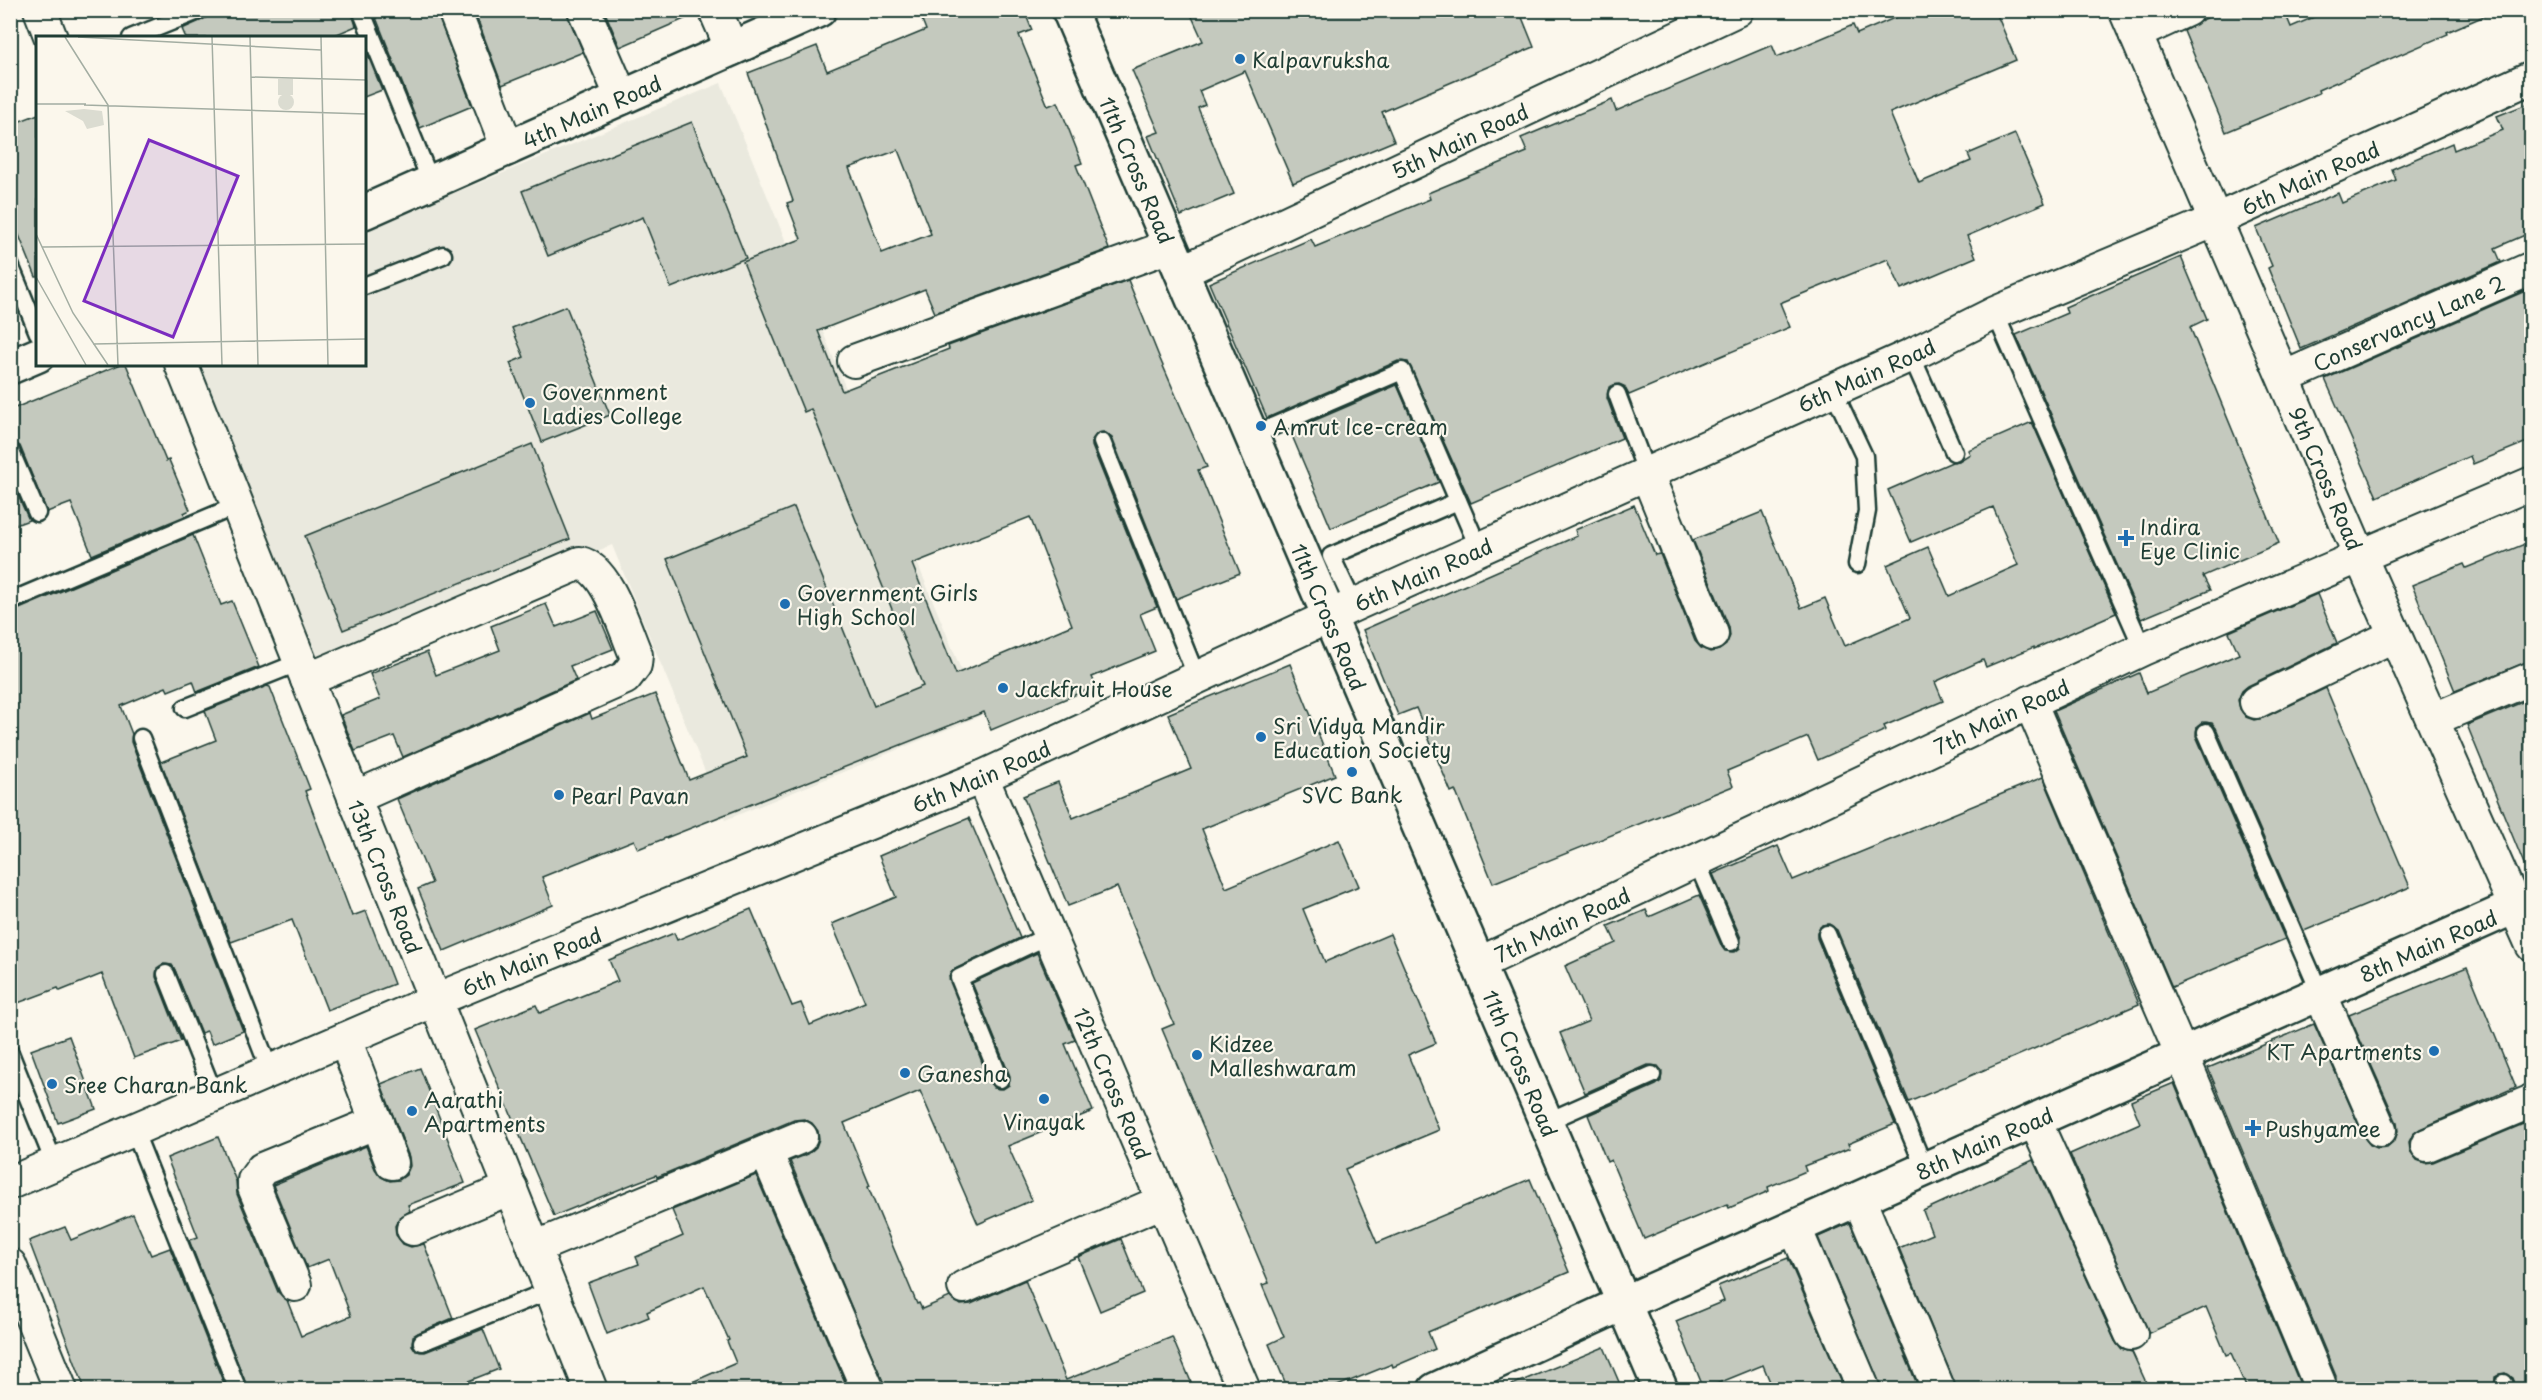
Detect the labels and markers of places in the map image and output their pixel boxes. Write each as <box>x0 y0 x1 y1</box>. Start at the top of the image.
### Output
place label: Kalpavruksha <box>1252 43 1390 75</box>
marker: Kalpavruksha <box>1233 52 1247 66</box>
place label: Government Ladies College <box>542 375 682 431</box>
marker: Government Ladies College <box>523 396 537 410</box>
place label: Amrut Ice-cream <box>1273 410 1448 442</box>
marker: Amrut Ice-cream <box>1254 419 1268 433</box>
place label: Indira Eye Clinic <box>2140 510 2240 566</box>
marker: Indira Eye Clinic <box>2117 529 2135 547</box>
place label: Government Girls High School <box>797 576 978 632</box>
marker: Government Girls High School <box>778 597 792 611</box>
place label: Jackfruit House <box>1015 672 1173 704</box>
marker: Jackfruit House <box>996 681 1010 695</box>
place label: Sri Vidya Mandir Education Society <box>1273 709 1451 765</box>
marker: Sri Vidya Mandir Education Society <box>1254 730 1268 744</box>
marker: SVC Bank <box>1345 765 1359 779</box>
place label: SVC Bank <box>1301 778 1403 810</box>
place label: Pearl Pavan <box>571 779 689 811</box>
marker: Pearl Pavan <box>552 788 566 802</box>
place label: Kidzee Malleshwaram <box>1209 1027 1357 1083</box>
place label: KT Apartments <box>2267 1035 2422 1067</box>
marker: KT Apartments <box>2427 1044 2441 1058</box>
marker: Kidzee Malleshwaram <box>1190 1048 1204 1062</box>
place label: Ganesha <box>917 1057 1008 1089</box>
marker: Ganesha <box>898 1066 912 1080</box>
place label: Sree Charan Bank <box>64 1068 248 1100</box>
marker: Sree Charan Bank <box>45 1077 59 1091</box>
place label: Aarathi Apartments <box>424 1083 545 1139</box>
marker: Vinayak <box>1037 1092 1051 1106</box>
marker: Aarathi Apartments <box>405 1104 419 1118</box>
place label: Vinayak <box>1003 1105 1085 1137</box>
place label: Pushyamee <box>2265 1112 2381 1144</box>
marker: Pushyamee <box>2246 1121 2260 1135</box>

